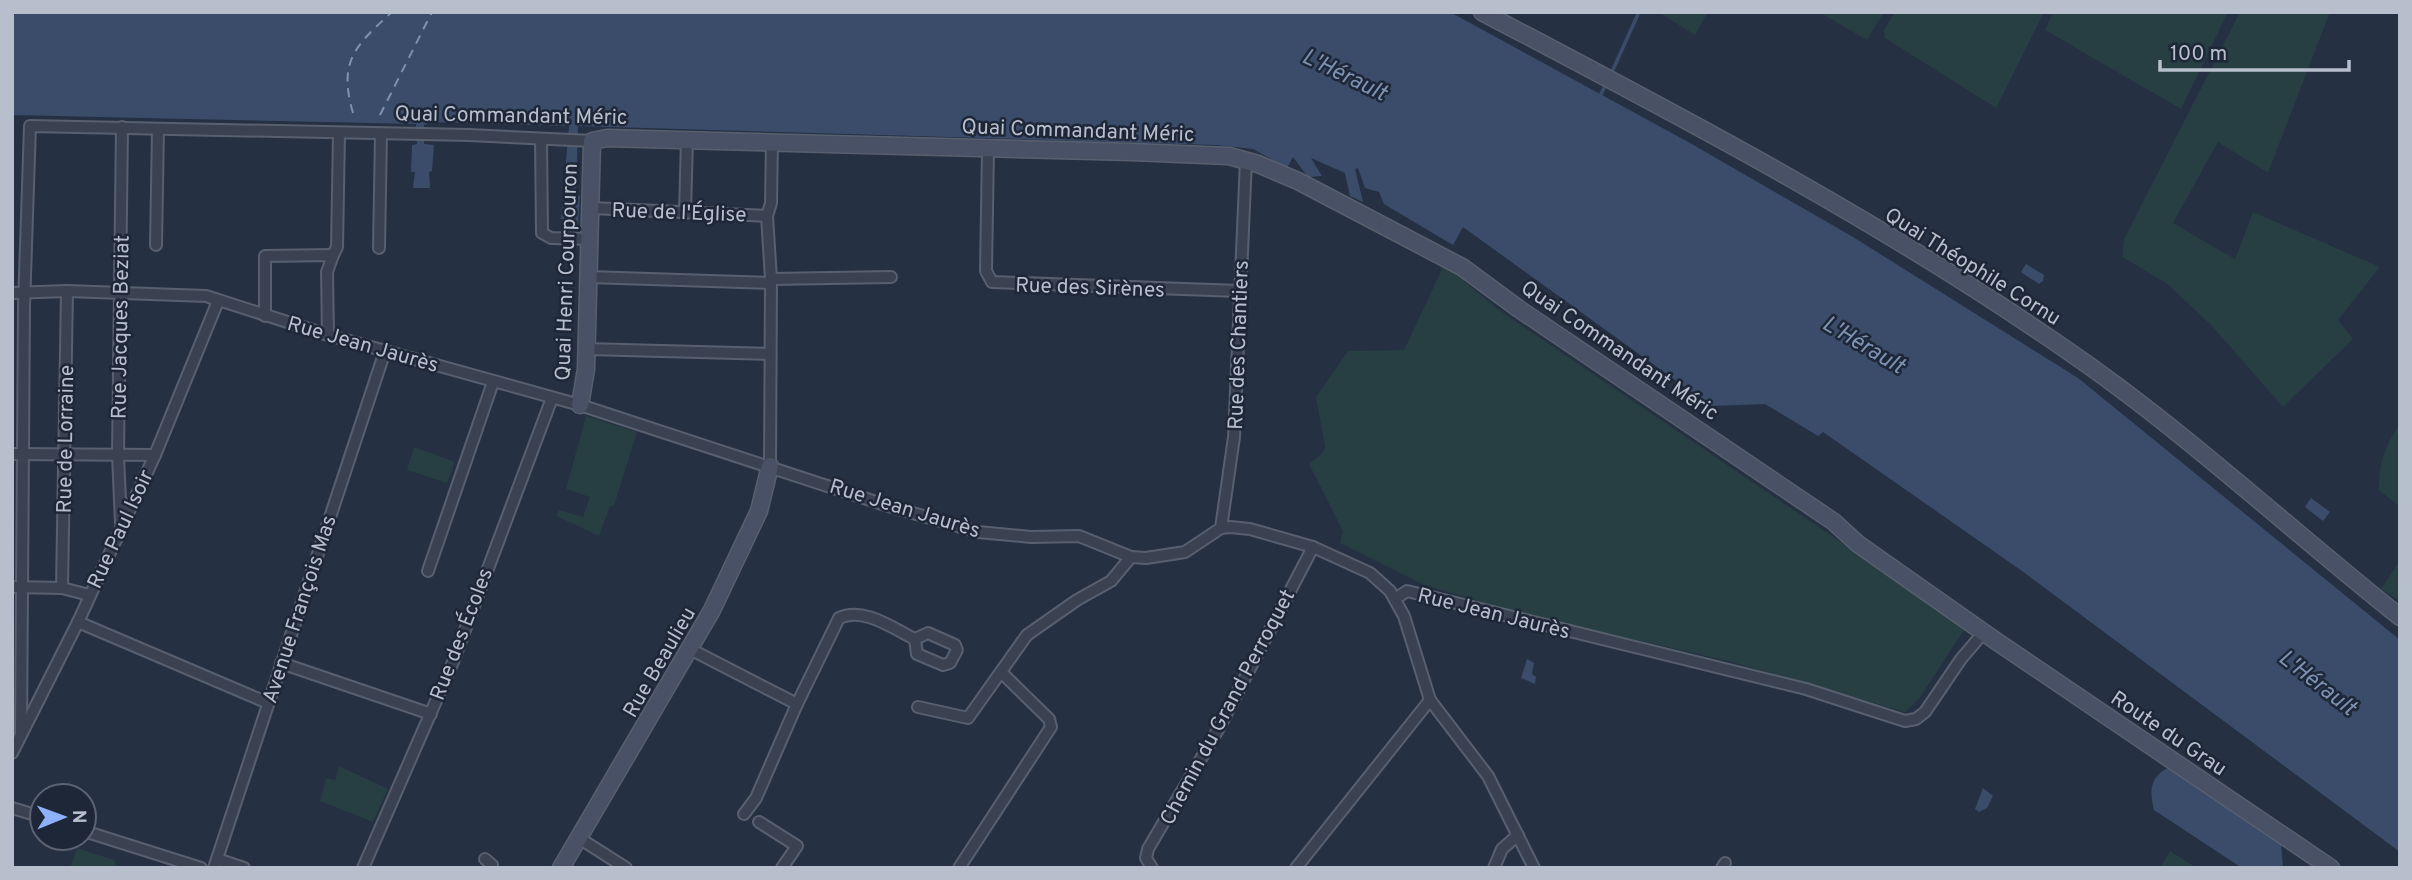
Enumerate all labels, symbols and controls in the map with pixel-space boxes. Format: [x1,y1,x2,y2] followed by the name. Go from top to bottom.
[2160,28,2349,72] scale bar
[2170,41,2227,68] text: 100 m
[1297,43,1393,110] water label: L'Hérault
[394,101,628,132] street label: Quai Commandant Méric
[961,114,1195,149] street label: Quai Commandant Méric
[550,163,585,381] street label: Quai Henri Courpouron
[611,197,747,229] street label: Rue de l'Église
[1879,202,2065,332] street label: Quai Théophile Cornu
[106,235,137,419] street label: Rue Jacques Beziat
[1223,260,1256,430] street label: Rue des Chantiers
[1015,272,1165,305] street label: Rue des Sirènes
[1515,275,1723,428] street label: Quai Commandant Méric
[1816,310,1911,383] water label: L'Hérault
[284,311,441,380] street label: Rue Jean Jaurès
[52,364,81,514] street label: Rue de Lorraine
[82,466,161,593] street label: Rue Paul Isoir
[826,474,983,545] street label: Rue Jean Jaurès
[257,512,344,707] street label: Avenue François Mas
[424,564,500,705] street label: Rue des Écoles
[1415,582,1573,646] street label: Rue Jean Jaurès
[1155,585,1302,830] street label: Chemin du Grand Perroquet
[618,602,703,723] street label: Rue Beaulieu
[2272,645,2363,725] water label: L'Hérault
[2105,685,2231,783] street label: Route du Grau
[28,782,98,852] north arrow
[66,810,90,824] text: N

